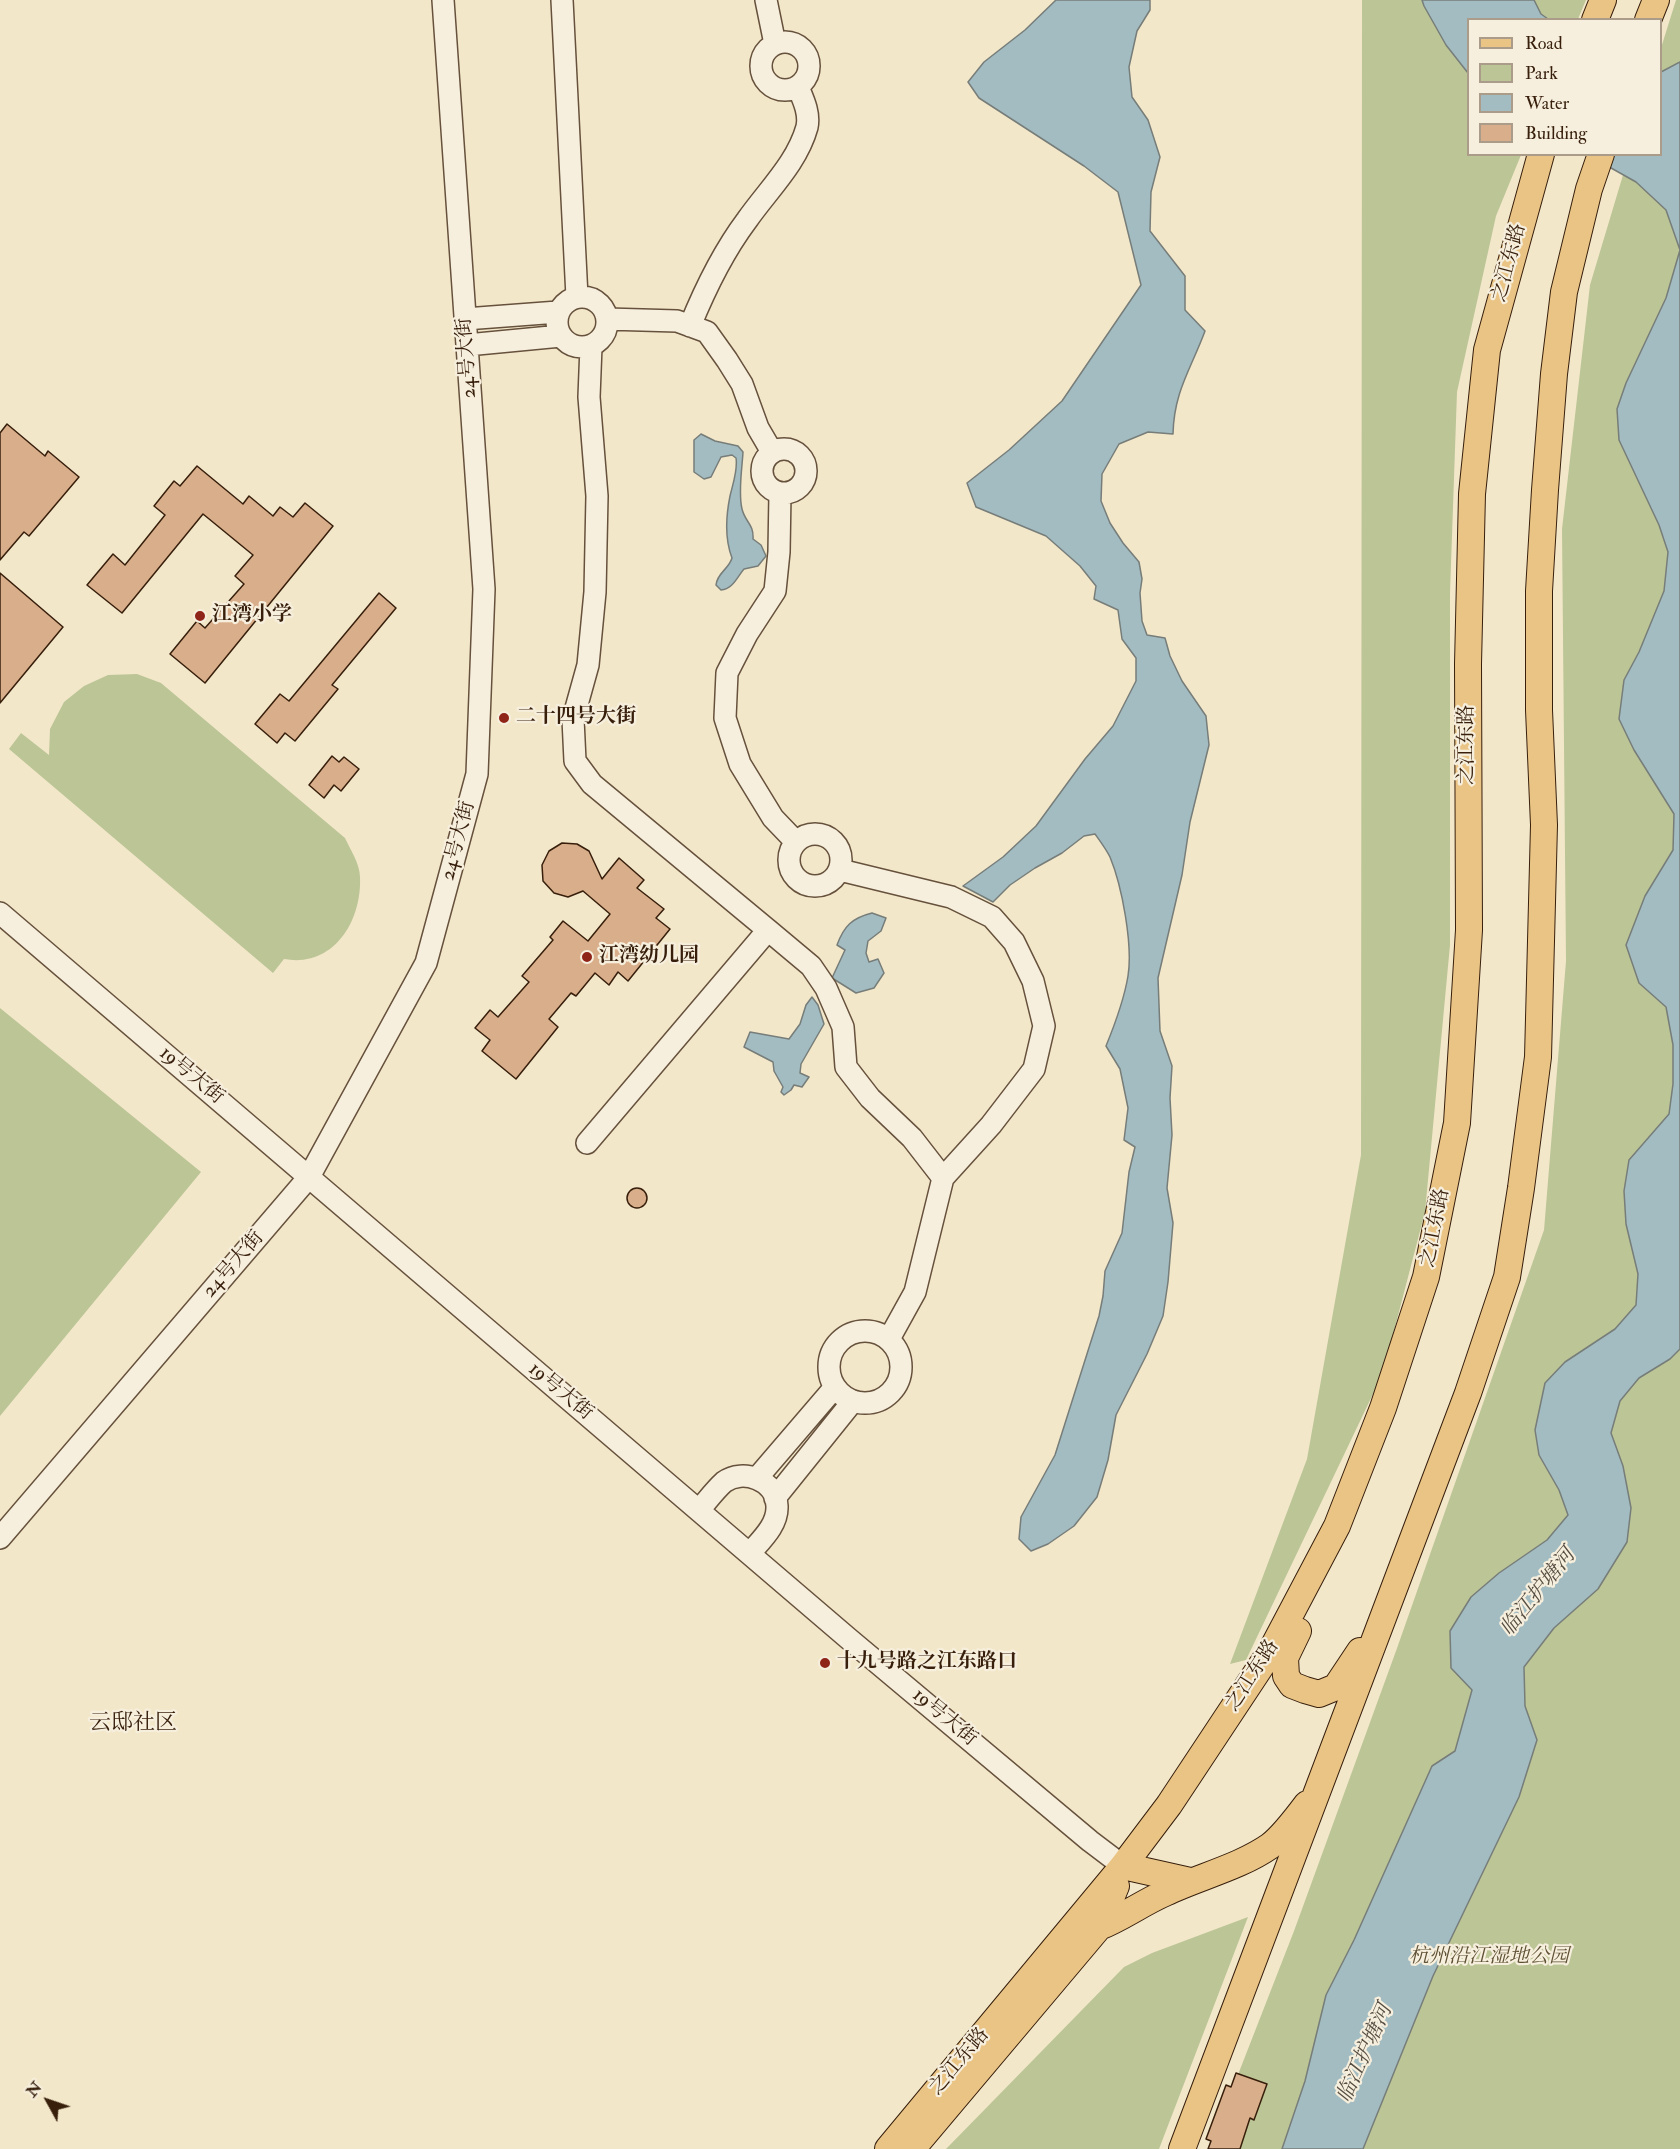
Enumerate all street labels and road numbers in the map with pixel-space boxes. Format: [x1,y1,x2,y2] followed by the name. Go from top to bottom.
[1488,221,1532,305] street label: 之江东路
[453,317,483,399] street label: 24号大街
[1456,705,1480,785] street label: 之江东路
[437,799,481,883] street label: 24号大街
[154,1042,228,1110] street label: 19号大街
[1417,1186,1455,1270] street label: 之江东路
[198,1227,270,1303] street label: 24号大街
[523,1358,597,1426] street label: 19号大街
[1221,1636,1285,1716] street label: 之江东路
[907,1684,981,1752] street label: 19号大街
[925,2024,995,2100] street label: 之江东路

